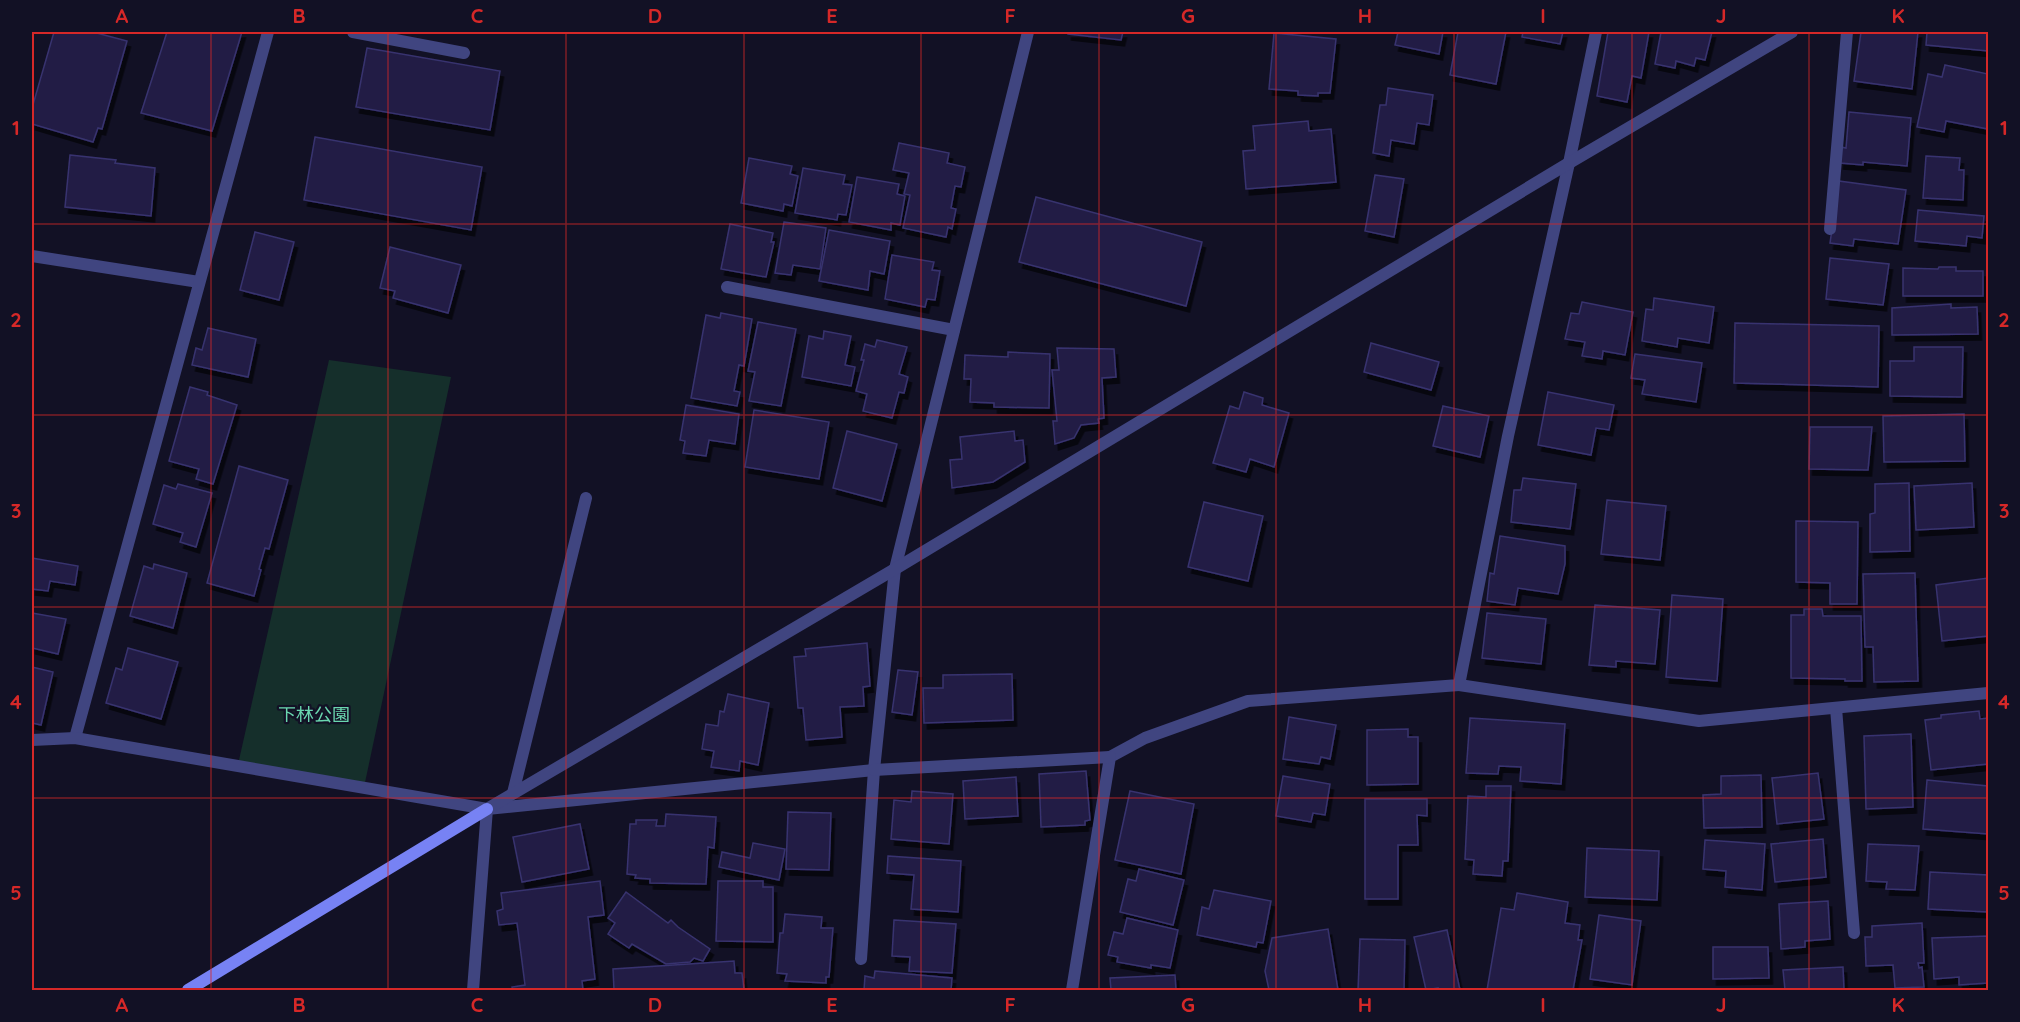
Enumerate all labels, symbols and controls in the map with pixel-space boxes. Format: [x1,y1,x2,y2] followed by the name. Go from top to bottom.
[116,3,129,28] text: A
[292,3,306,28] text: B
[471,3,484,28] text: C
[648,3,662,28] text: D
[826,3,838,28] text: E
[1004,3,1016,28] text: F
[1181,3,1195,28] text: G
[1358,3,1372,28] text: H
[1540,3,1546,28] text: I
[1715,3,1727,28] text: J
[1891,3,1905,28] text: K
[12,115,20,140] text: 1
[2000,115,2008,140] text: 1
[10,307,22,332] text: 2
[1998,307,2010,332] text: 2
[11,498,21,523] text: 3
[1999,498,2009,523] text: 3
[10,689,22,714] text: 4
[1998,689,2010,714] text: 4
[278,703,350,726] park label: 下林公園
[10,880,22,905] text: 5
[1998,880,2010,905] text: 5
[116,992,129,1017] text: A
[292,992,306,1017] text: B
[471,992,484,1017] text: C
[648,992,662,1017] text: D
[826,992,838,1017] text: E
[1004,992,1016,1017] text: F
[1181,992,1195,1017] text: G
[1358,992,1372,1017] text: H
[1540,992,1546,1017] text: I
[1715,992,1727,1017] text: J
[1891,992,1905,1017] text: K

